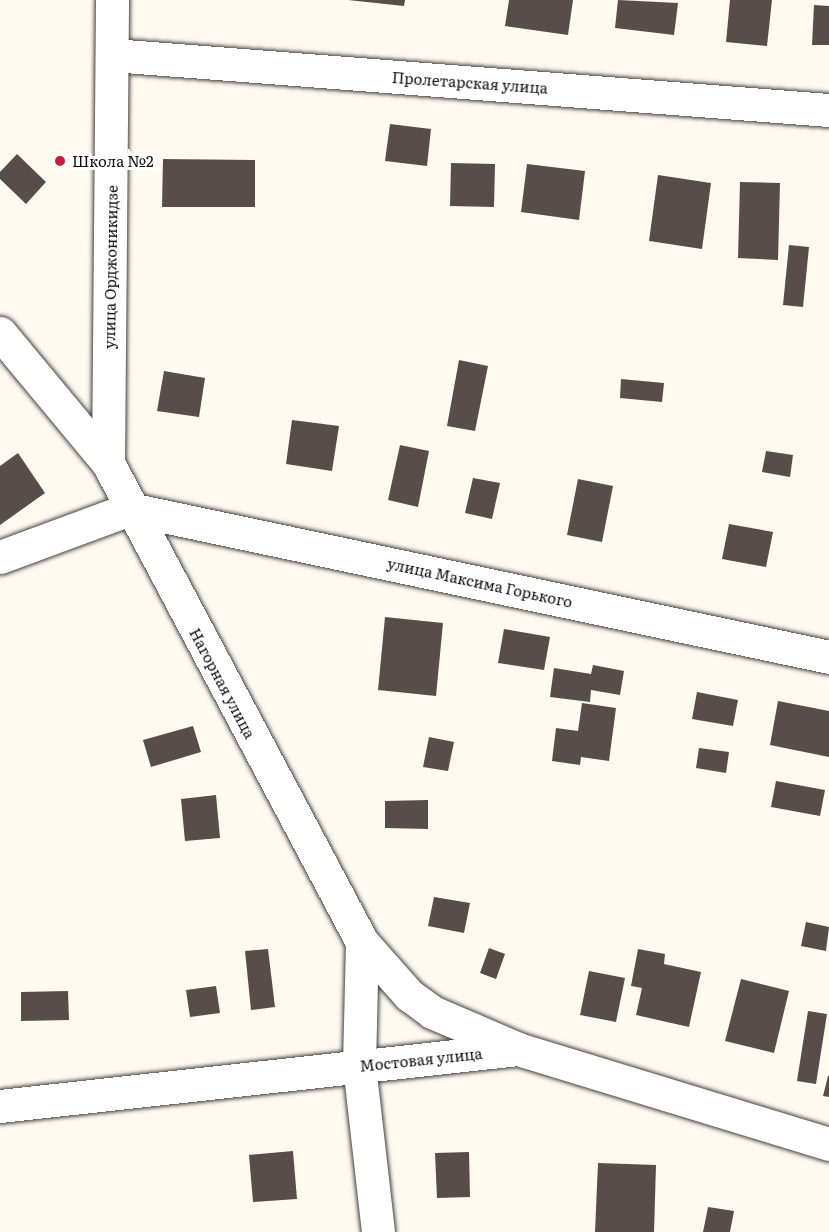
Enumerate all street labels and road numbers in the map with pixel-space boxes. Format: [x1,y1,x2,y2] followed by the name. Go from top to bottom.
[391,68,549,96] street label: Пролетарская улица
[100,185,120,349] street label: улица Орджоникидзе
[386,554,574,610] street label: улица Максима Горького
[186,625,260,741] street label: Нагорная улица
[359,1044,483,1074] street label: Мостовая улица

